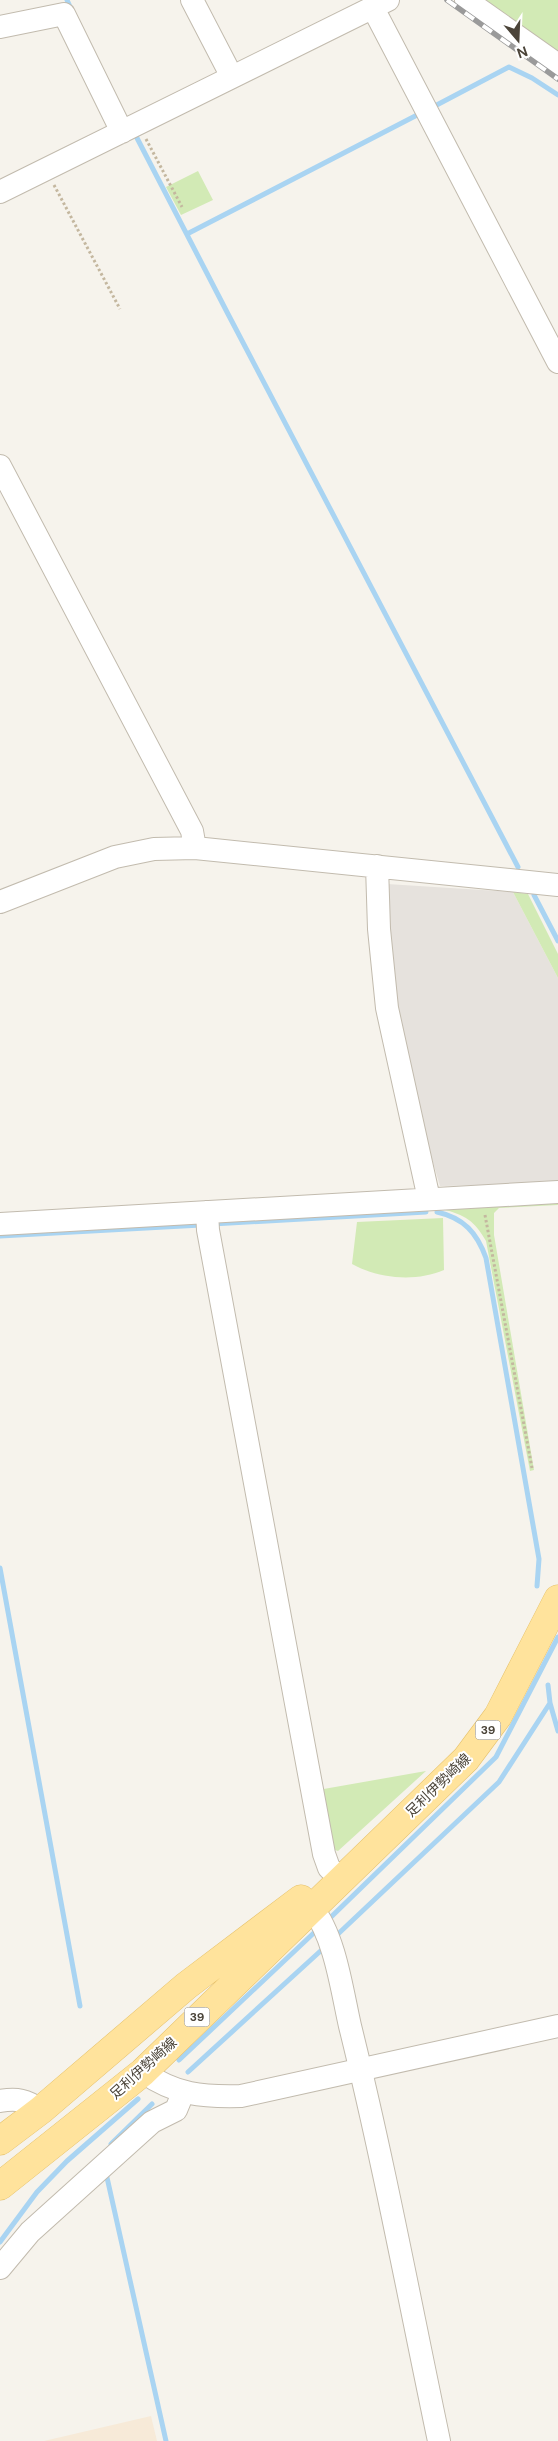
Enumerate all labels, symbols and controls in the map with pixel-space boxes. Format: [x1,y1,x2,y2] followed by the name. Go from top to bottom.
[493,15,543,65] north arrow
[514,42,530,62] text: N
[476,1720,500,1740] road number: 39
[402,1749,474,1821] street label: 足利伊勢崎線
[184,2008,210,2026] road number: 39
[106,2033,180,2103] street label: 足利伊勢崎線

